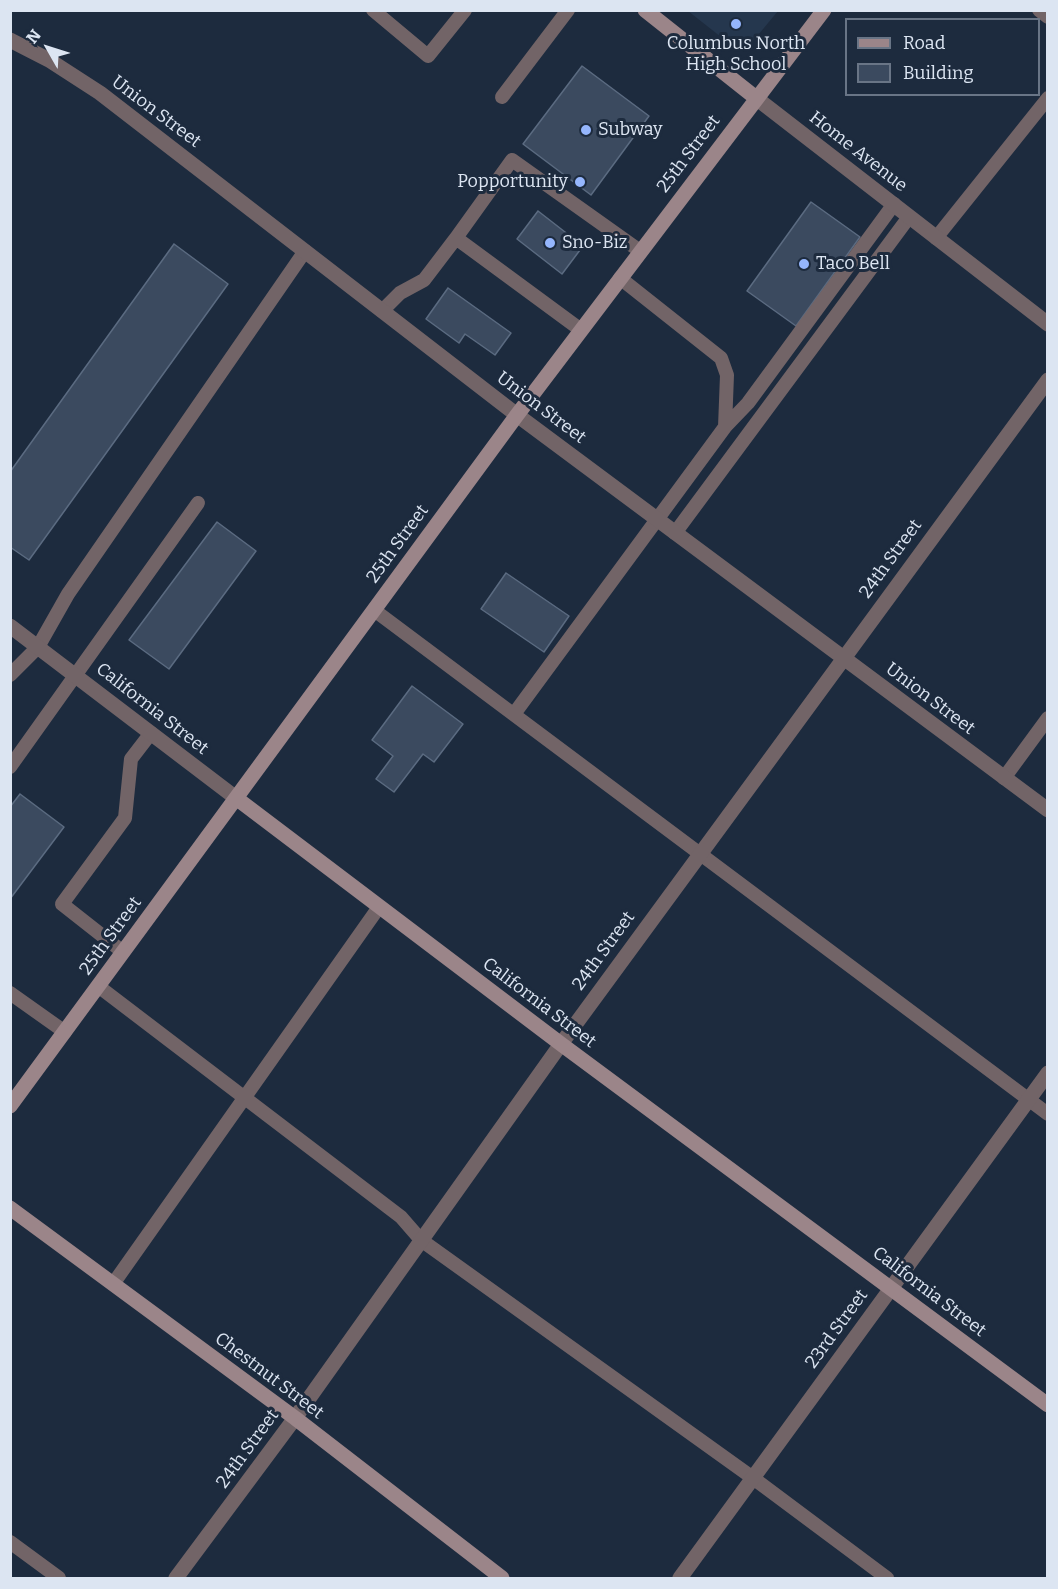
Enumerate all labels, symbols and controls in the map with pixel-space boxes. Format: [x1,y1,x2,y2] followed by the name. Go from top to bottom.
[729,17,743,31] marker: Columbus North High School
[18,18,78,78] north arrow
[845,18,1040,96] legend
[22,26,45,47] text: N
[903,32,945,54] text: Road
[667,33,805,76] place label: Columbus North High School
[903,62,974,84] text: Building
[107,71,205,153] street label: Union Street
[805,107,911,197] street label: Home Avenue
[653,111,725,197] street label: 25th Street
[598,119,663,141] place label: Subway
[579,123,593,137] marker: Subway
[457,171,568,193] place label: Popportunity
[573,175,587,189] marker: Popportunity
[562,232,627,254] place label: Sno-Biz
[543,236,557,250] marker: Sno-Biz
[816,253,890,275] place label: Taco Bell
[797,257,811,271] marker: Taco Bell
[492,367,590,449] street label: Union Street
[362,501,434,587] street label: 25th Street
[855,515,927,603] street label: 24th Street
[92,658,212,760] street label: California Street
[881,658,979,740] street label: Union Street
[75,893,147,979] street label: 25th Street
[568,907,640,995] street label: 24th Street
[478,953,600,1053] street label: California Street
[868,1242,990,1342] street label: California Street
[801,1285,873,1373] street label: 23rd Street
[210,1328,328,1424] street label: Chestnut Street
[212,1405,284,1493] street label: 24th Street

